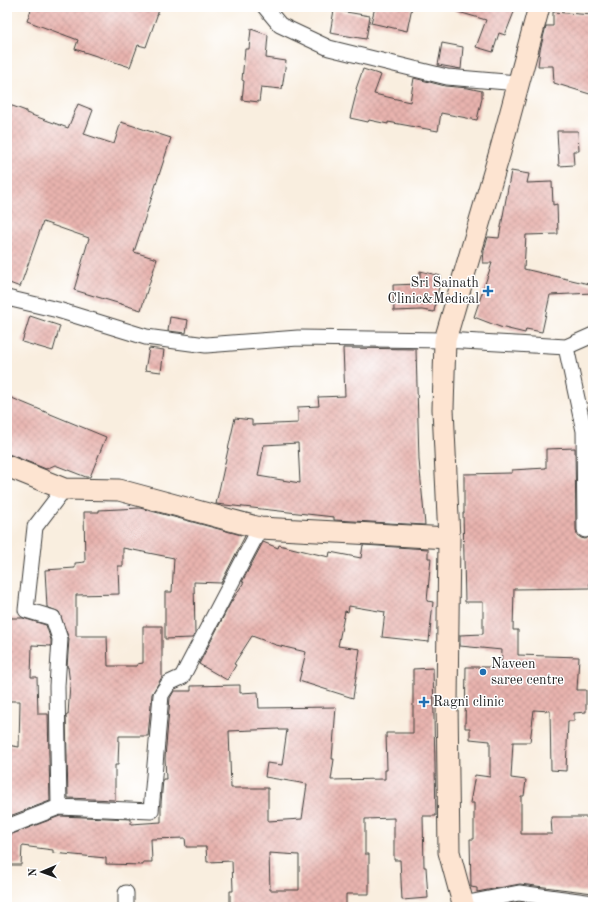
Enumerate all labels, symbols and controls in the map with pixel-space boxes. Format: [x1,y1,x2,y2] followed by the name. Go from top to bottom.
[388,276,479,306] place label: Sri Sainath Clinic&Medical
[482,285,494,297] marker: Sri Sainath Clinic&Medical
[491,657,564,687] place label: Naveen saree centre
[478,667,488,677] marker: Naveen saree centre
[433,695,504,709] place label: Ragni clinic
[418,696,430,708] marker: Ragni clinic
[22,852,62,892] north arrow
[28,867,39,877] text: N

